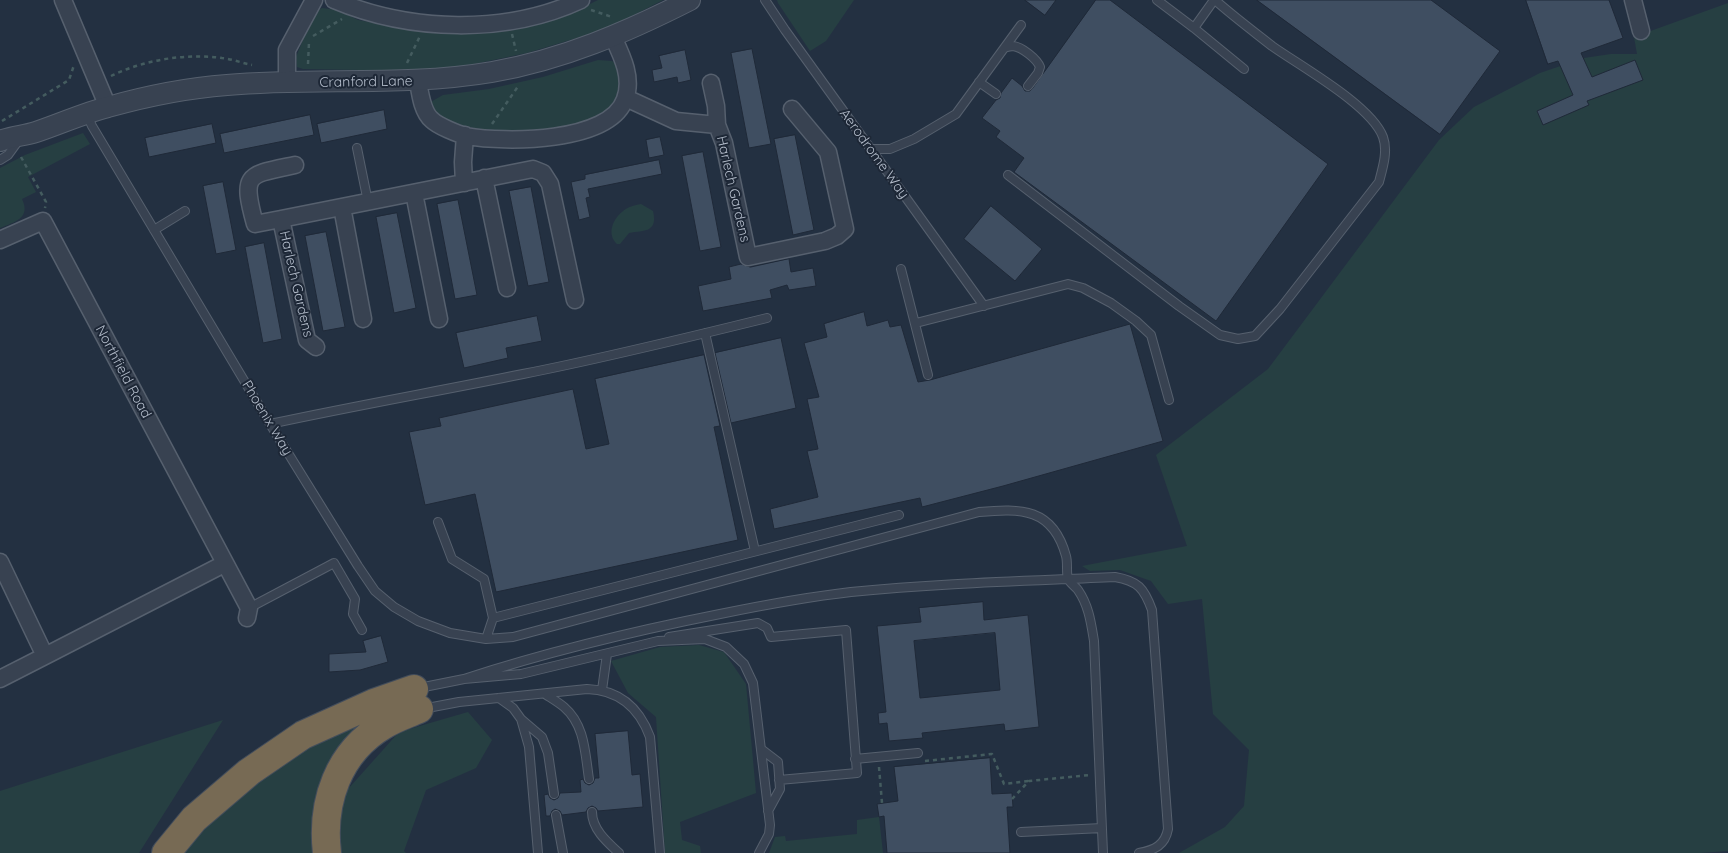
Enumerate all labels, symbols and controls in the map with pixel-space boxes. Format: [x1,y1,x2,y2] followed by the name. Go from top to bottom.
[319,73,413,91] street label: Cranford Lane
[836,106,912,202] street label: Aerodrome Way
[713,134,753,244] street label: Harlech Gardens
[276,229,316,339] street label: Harlech Gardens
[91,323,155,421] street label: Northfield Road
[238,378,296,458] street label: Phoenix Way

